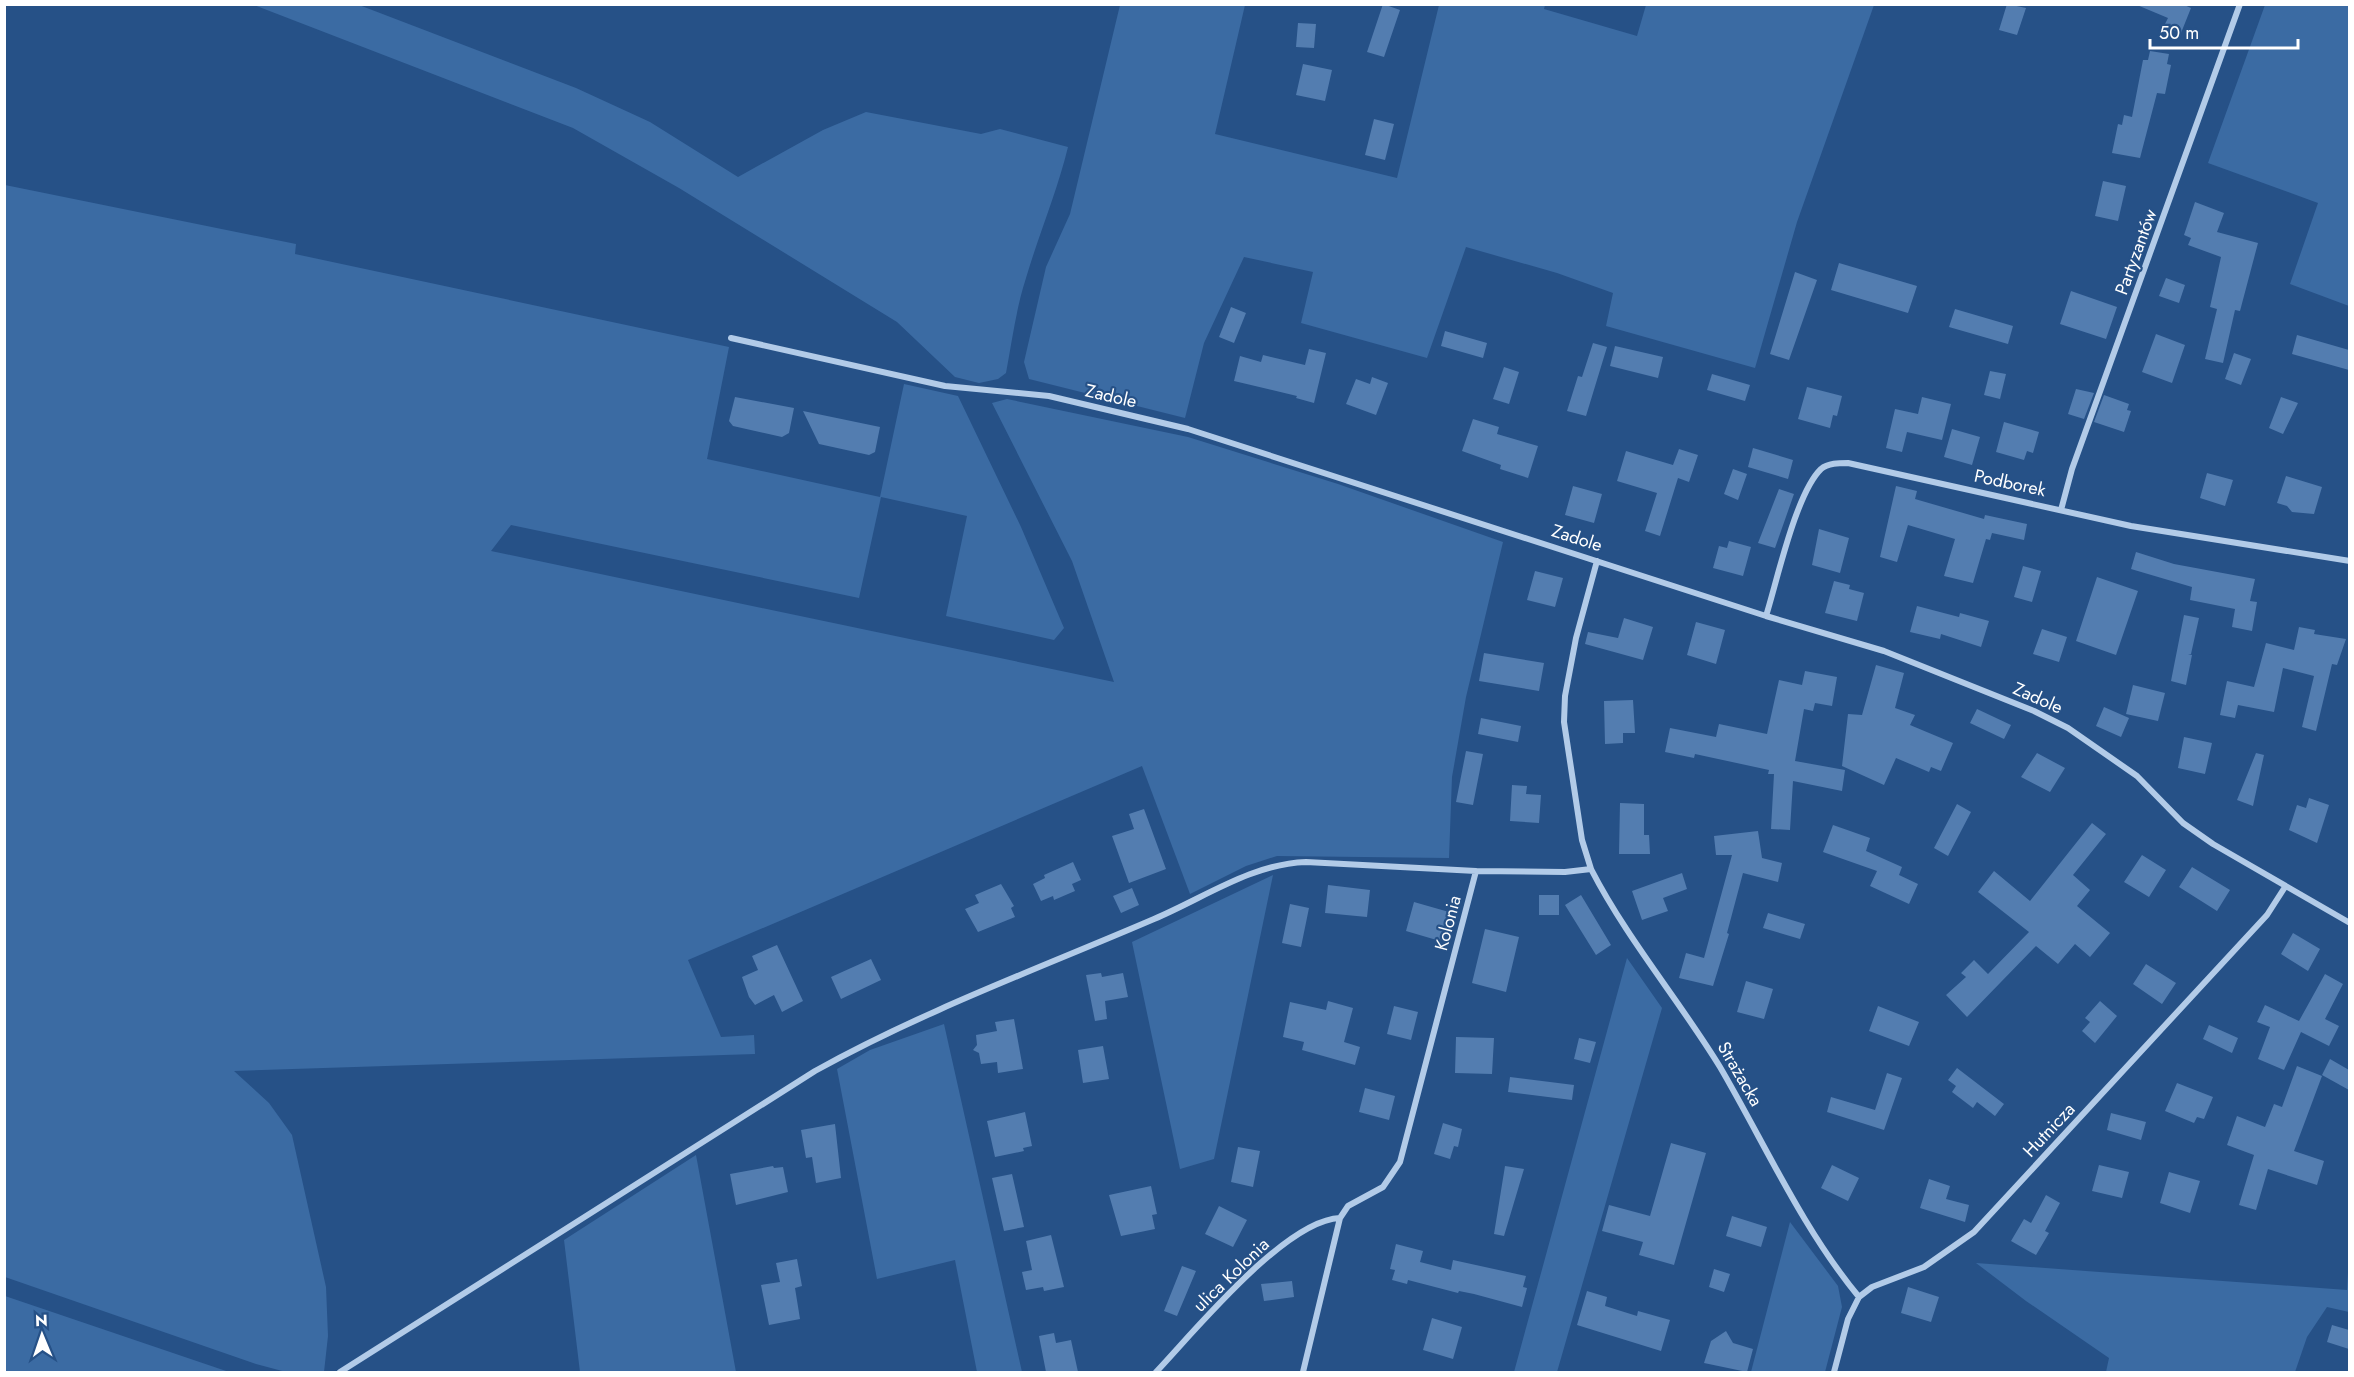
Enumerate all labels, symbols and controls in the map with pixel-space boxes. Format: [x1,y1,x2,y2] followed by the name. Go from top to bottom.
[2150,12,2298,50] scale bar
[2159,20,2199,46] text: 50 m
[2108,205,2164,298] street label: Partyzantów
[1083,377,1139,415] street label: Zadole
[1972,463,2048,503] street label: Podborek
[1548,518,1606,558] street label: Zadole
[2009,676,2067,720] street label: Zadole
[1428,892,1468,954] street label: Kolonia
[1711,1037,1769,1111] street label: Strażacka
[2017,1097,2081,1163] street label: Hutnicza
[1187,1232,1275,1318] street label: ulica Kolonia
[12,1305,72,1365] north arrow
[35,1309,48,1332] text: N

